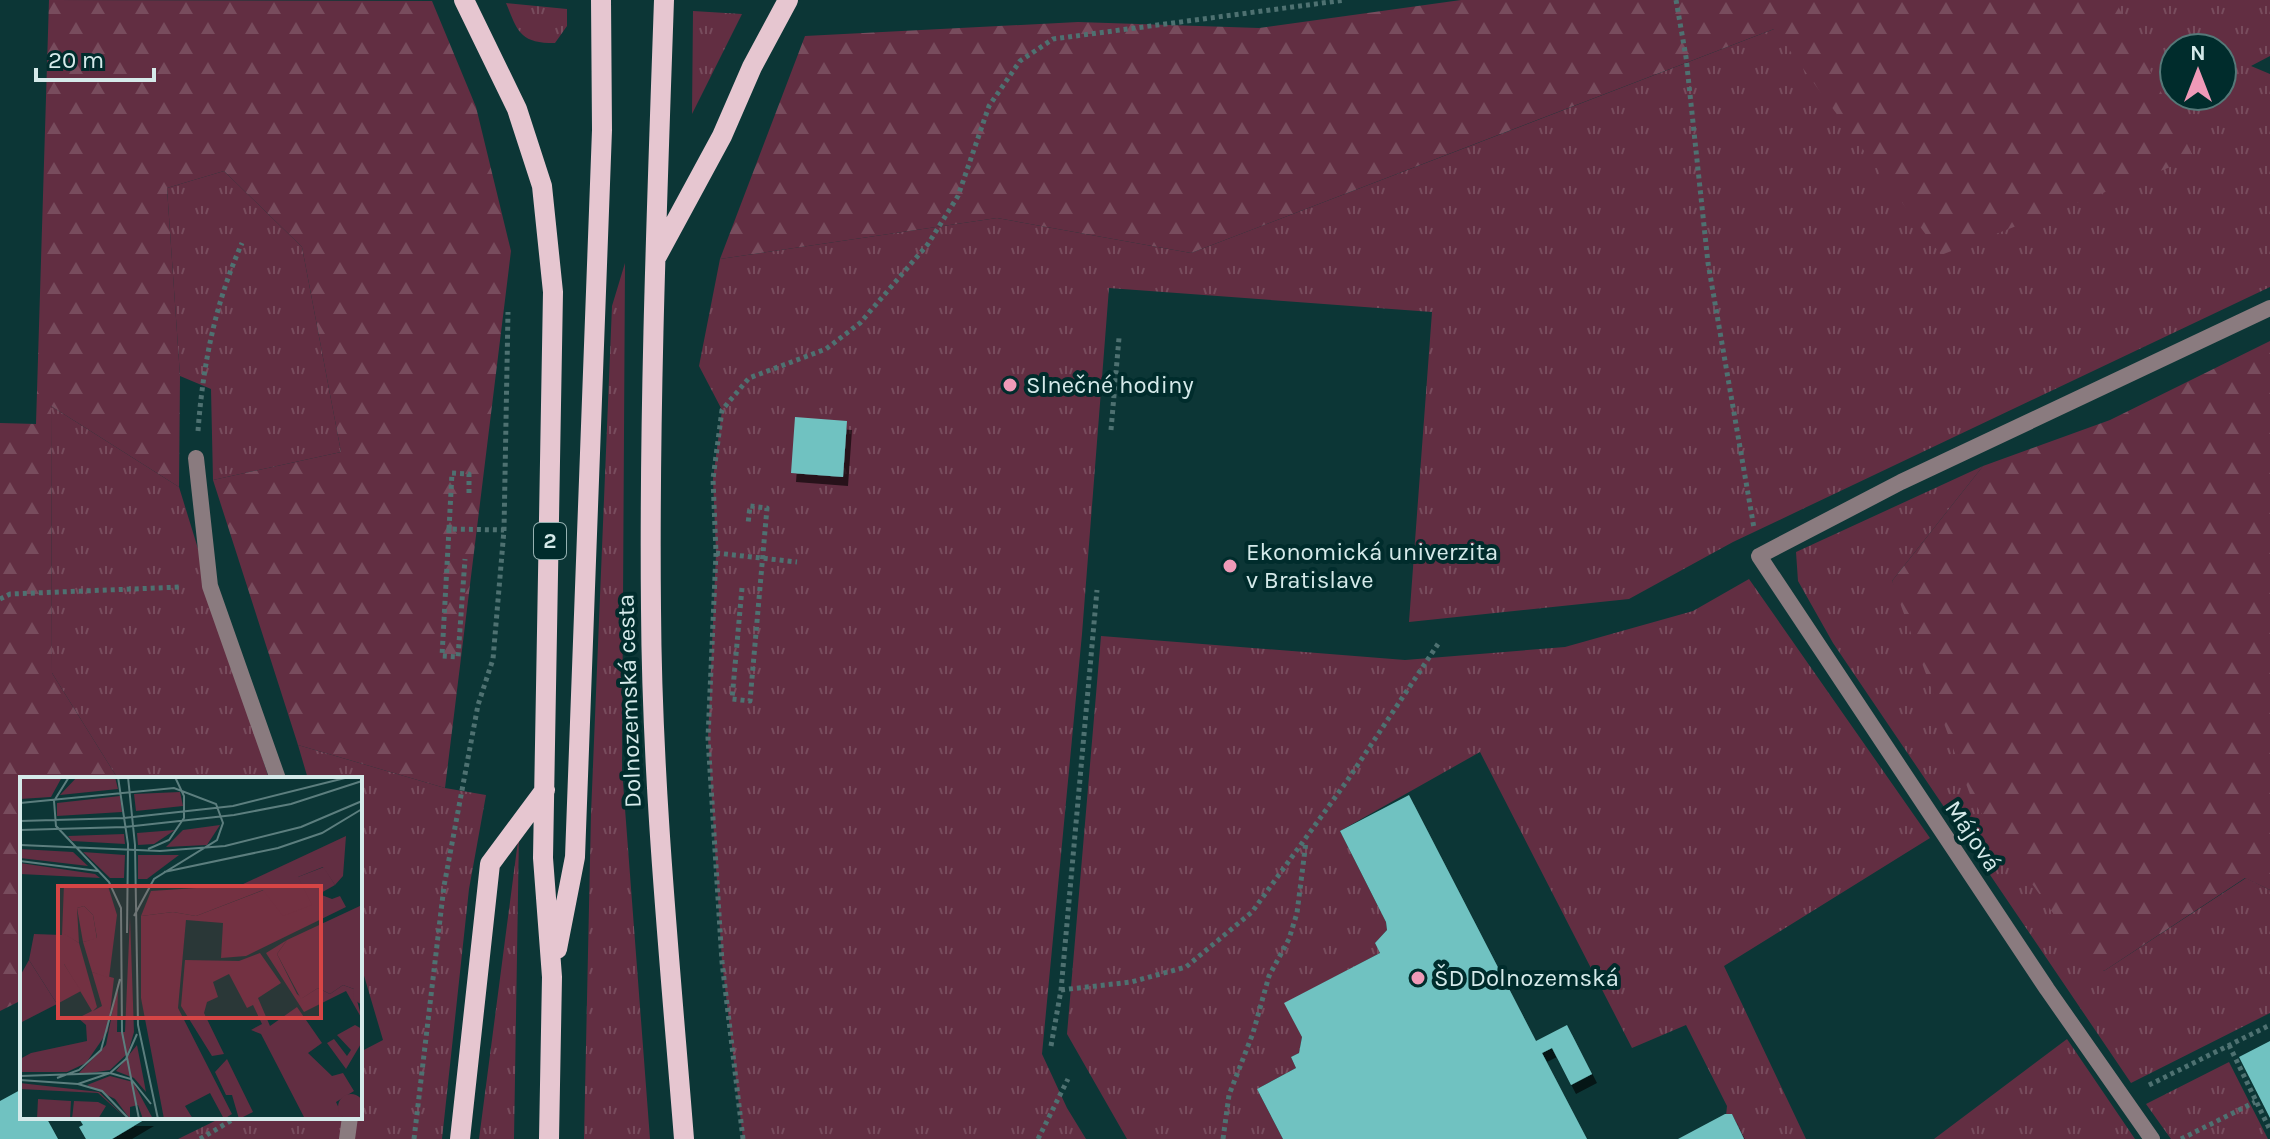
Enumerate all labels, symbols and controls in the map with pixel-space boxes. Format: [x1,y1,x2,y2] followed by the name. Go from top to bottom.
[36,32,154,82] scale bar
[2158,32,2238,112] north arrow
[2190,40,2206,66] text: N
[48,46,104,74] text: 20 m
[1026,371,1194,399] place label: Slnečné hodiny
[1001,376,1019,394] marker: Slnečné hodiny
[534,523,566,559] road number: 2
[1246,538,1498,594] place label: Ekonomická univerzita v Bratislave
[1221,557,1239,575] marker: Ekonomická univerzita v Bratislave
[611,594,647,808] street label: Dolnozemská cesta
[20,777,362,1119] inset map
[1939,795,2007,877] street label: Májová
[1434,963,1619,992] place label: ŠD Dolnozemská
[1409,969,1427,987] marker: ŠD Dolnozemská

